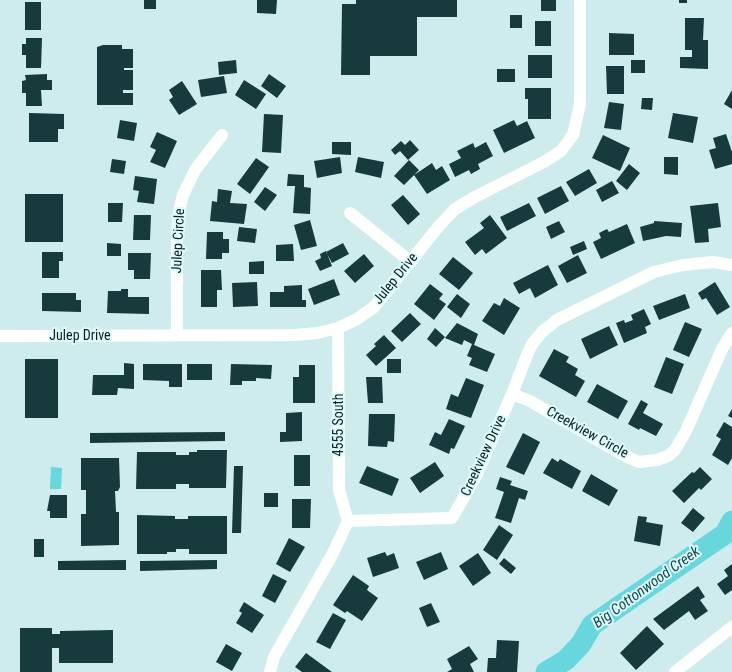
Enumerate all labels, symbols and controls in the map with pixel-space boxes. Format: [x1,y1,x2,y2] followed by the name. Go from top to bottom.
[169,208,189,274] street label: Julep Circle
[370,250,422,308] street label: Julep Drive
[49,328,111,344] street label: Julep Drive
[331,394,347,456] street label: 4555 South
[543,404,631,462] street label: Creekview Circle
[458,413,510,499] street label: Creekview Drive
[590,543,704,633] water label: Big Cottonwood Creek

